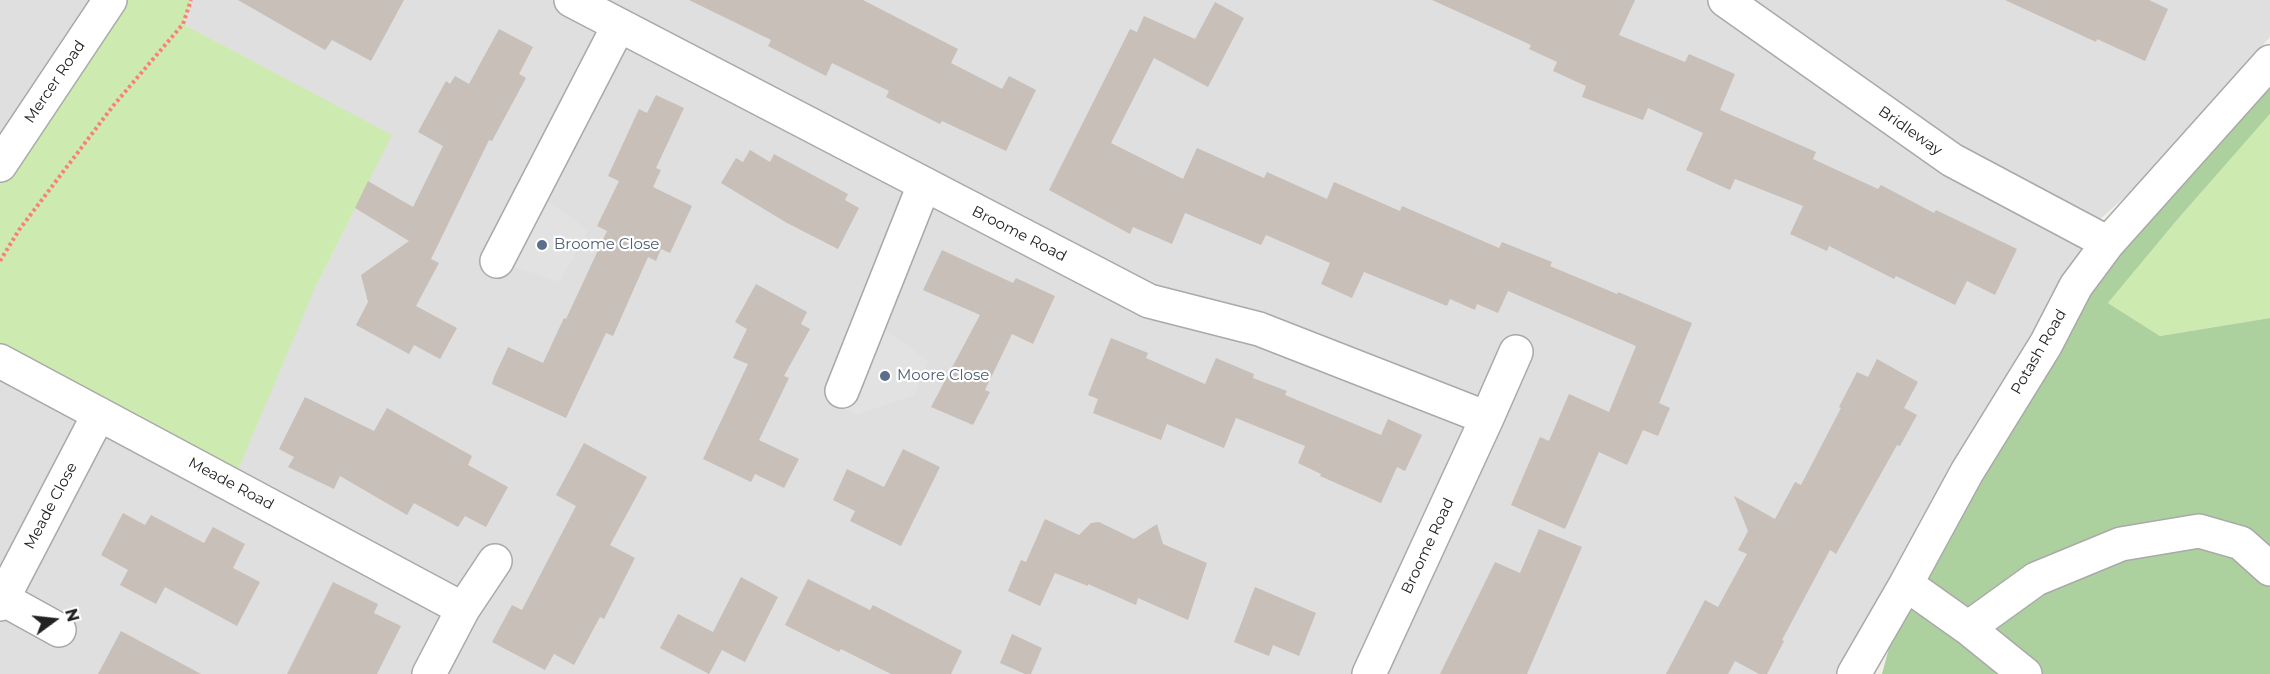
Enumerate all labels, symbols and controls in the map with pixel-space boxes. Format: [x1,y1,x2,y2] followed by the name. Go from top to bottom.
[21,37,89,127] street label: Mercer Road
[1875,102,1945,160] street label: Bridleway
[969,202,1069,266] street label: Broome Road
[554,236,659,254] place label: Broome Close
[535,238,549,252] marker: Broome Close
[2007,306,2071,398] street label: Potash Road
[897,367,989,385] place label: Moore Close
[878,369,892,383] marker: Moore Close
[185,454,277,514] street label: Meade Road
[21,460,81,552] street label: Meade Close
[1398,495,1458,597] street label: Broome Road
[24,590,84,650] north arrow
[61,607,83,624] text: N

